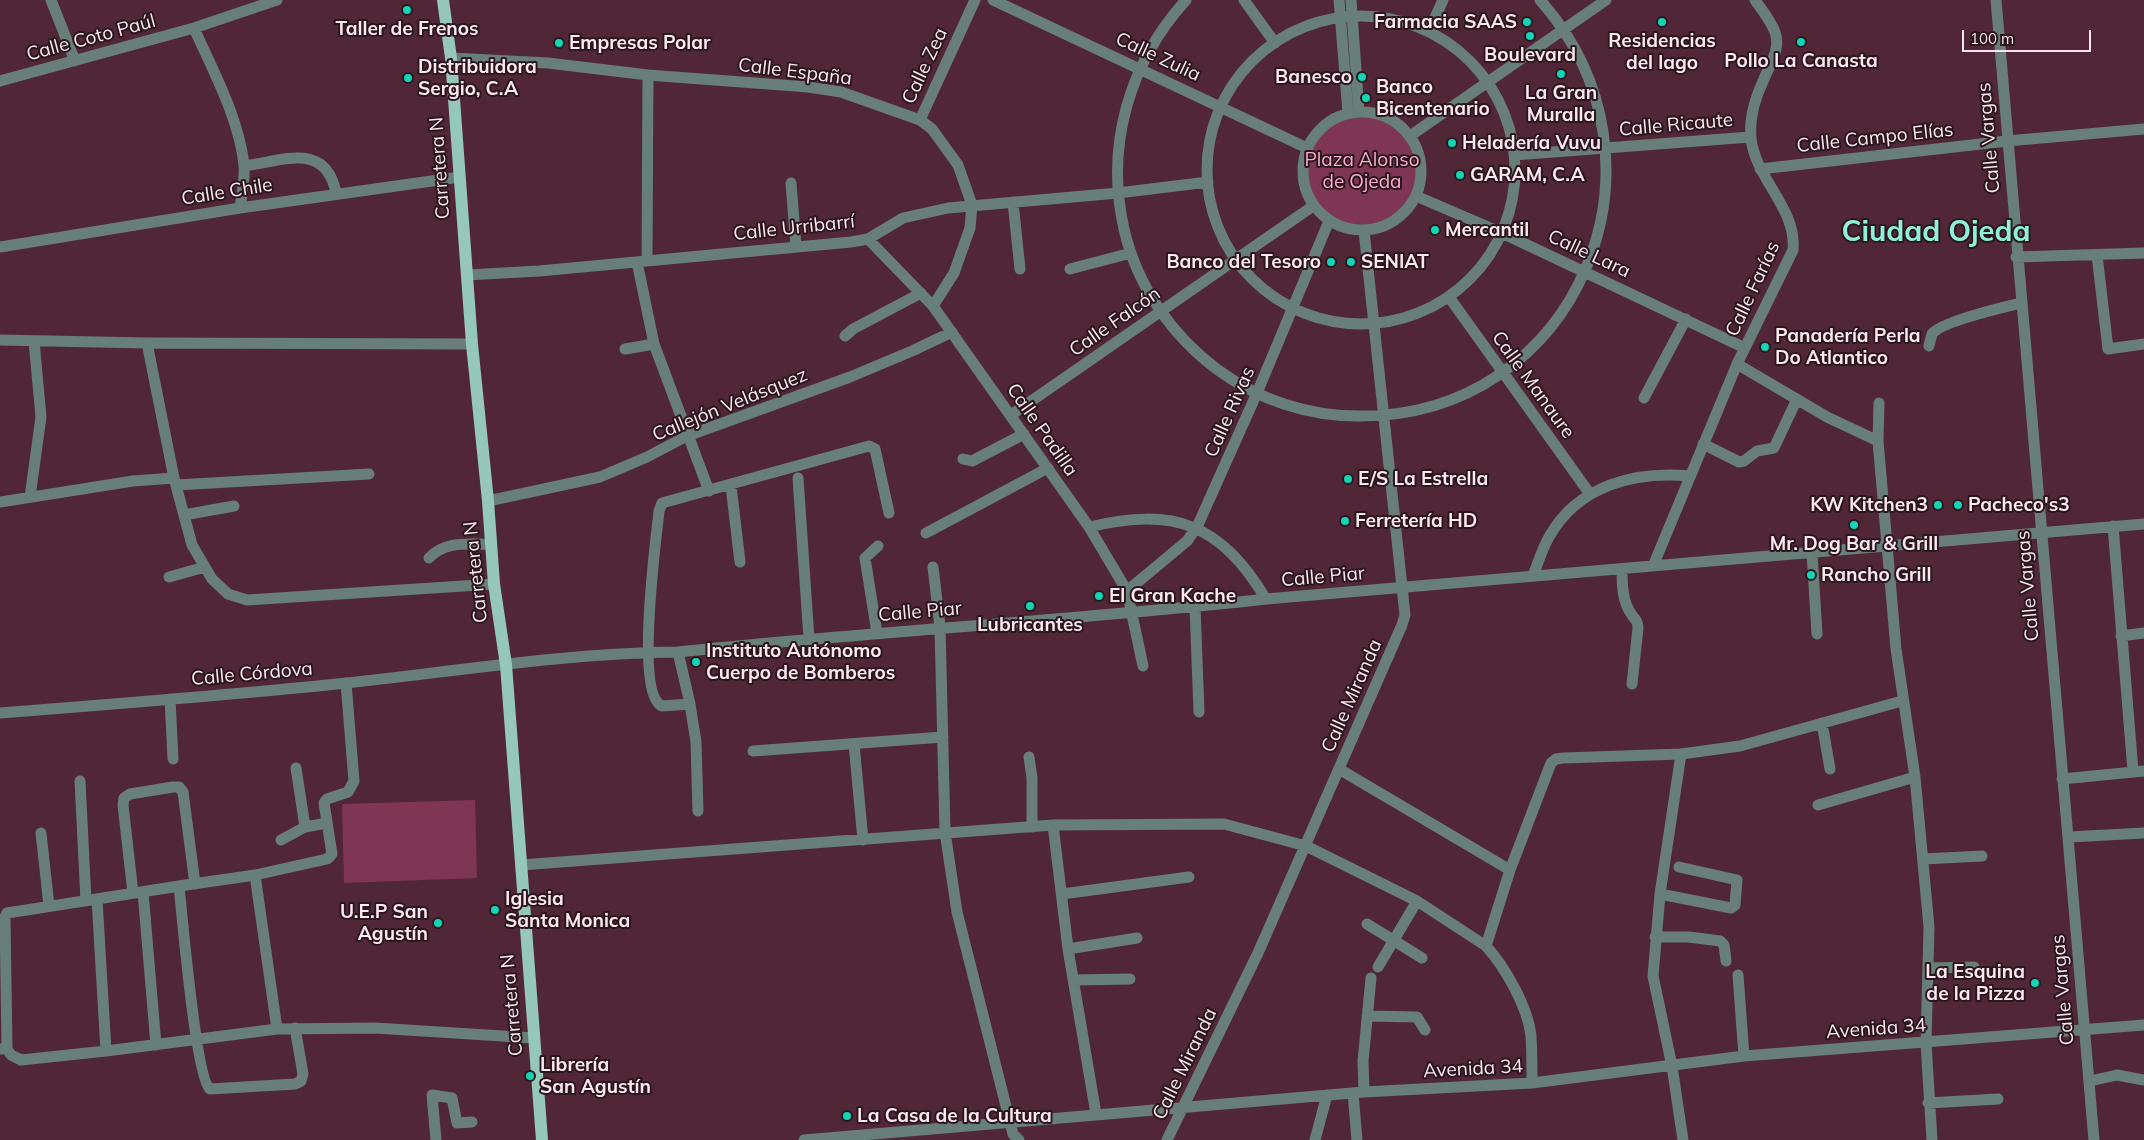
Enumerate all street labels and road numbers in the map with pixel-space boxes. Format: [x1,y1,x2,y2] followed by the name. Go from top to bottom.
[24,10,158,66] street label: Calle Coto Paúl
[898,24,952,108] street label: Calle Zea
[1112,27,1204,87] street label: Calle Zulia
[737,54,853,90] street label: Calle España
[1973,82,2005,194] street label: Calle Vargas
[1618,109,1734,141] street label: Calle Ricaute
[425,116,455,220] street label: Carretera N
[1796,118,1954,158] street label: Calle Campo Elías
[180,174,274,210] street label: Calle Chile
[732,210,856,246] street label: Calle Urribarrí
[1544,225,1634,283] street label: Calle Lara
[1721,238,1785,340] street label: Calle Farías
[1065,282,1165,362] street label: Calle Falcón
[1487,327,1579,443] street label: Calle Manaure
[649,363,811,447] street label: Callejón Velásquez
[1200,363,1260,461] street label: Calle Rivas
[1002,379,1082,481] street label: Calle Padilla
[459,520,493,624] street label: Carretera N
[2012,530,2044,642] street label: Calle Vargas
[1280,562,1366,592] street label: Calle Piar
[877,597,963,627] street label: Calle Piar
[1317,636,1387,756] street label: Calle Miranda
[190,657,314,691] street label: Calle Córdova
[2047,934,2079,1046] street label: Calle Vargas
[496,953,528,1057] street label: Carretera N
[1148,1004,1222,1124] street label: Calle Miranda
[1825,1014,1927,1044] street label: Avenida 34
[1422,1055,1524,1083] street label: Avenida 34

